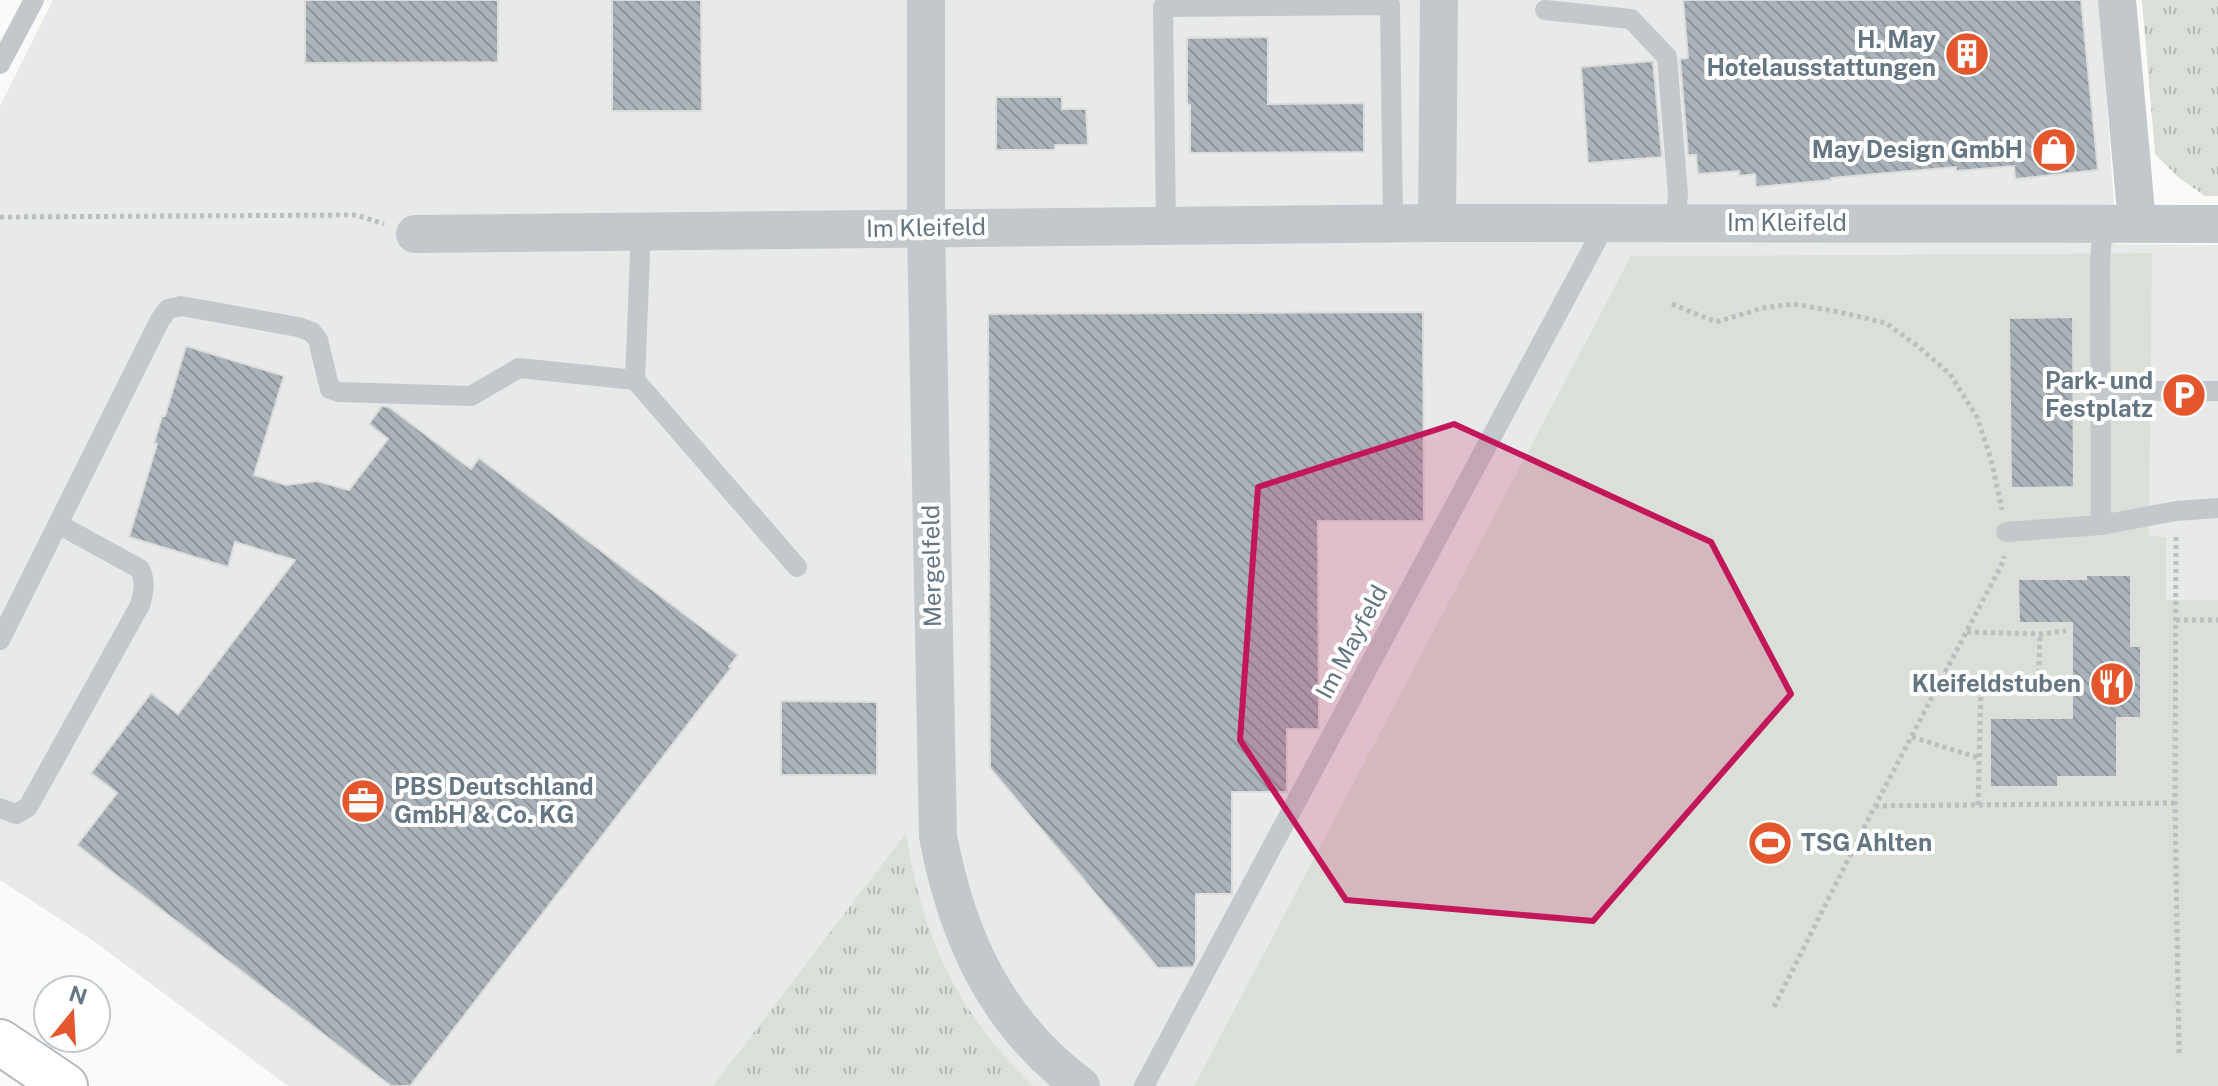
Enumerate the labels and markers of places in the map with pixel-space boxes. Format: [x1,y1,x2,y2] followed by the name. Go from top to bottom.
[1707,25,1936,81] place label: H. May Hotelausstattungen
[1943,30,1991,78] building icon: H. May Hotelausstattungen
[2030,126,2078,174] shop icon: May Design GmbH
[1812,135,2023,163] place label: May Design GmbH
[2045,366,2153,422] place label: Park- und Festplatz
[2160,371,2208,419] parking icon: Park- und Festplatz
[2088,660,2136,708] restaurant icon: Kleifeldstuben
[1912,669,2081,697] place label: Kleifeldstuben
[394,772,594,828] place label: PBS Deutschland GmbH & Co. KG
[339,777,387,825] office icon: PBS Deutschland GmbH & Co. KG
[1746,819,1794,867] sports icon: TSG Ahlten
[1801,828,1932,856] place label: TSG Ahlten

